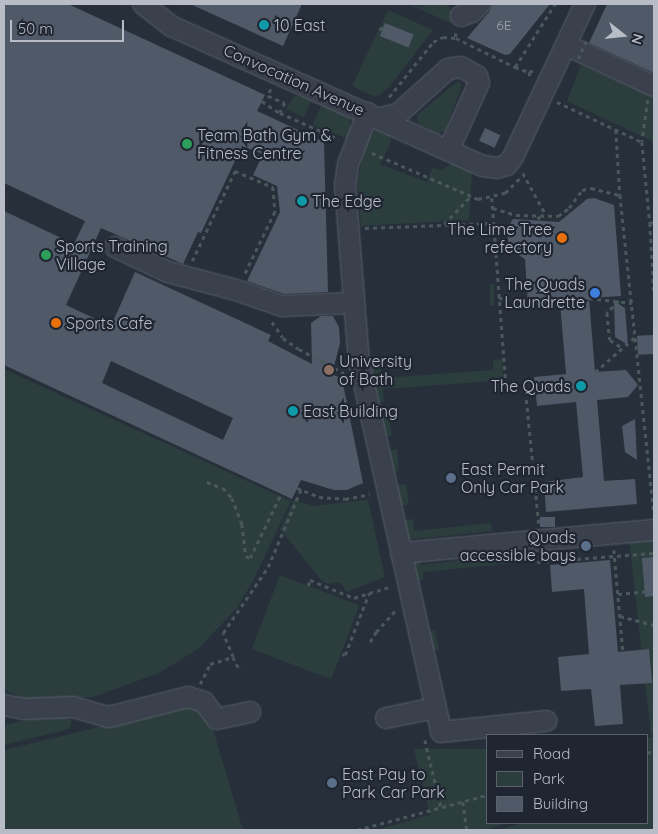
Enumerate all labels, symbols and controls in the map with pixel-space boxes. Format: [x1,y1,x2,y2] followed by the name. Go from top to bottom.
[12,10,126,42] scale bar
[598,10,648,60] north arrow
[274,15,326,35] place label: 10 East
[496,17,512,33] house number: 6E
[18,19,53,38] text: 50 m
[258,19,270,31] marker: 10 East
[627,32,647,47] text: N
[221,40,367,120] street label: Convocation Avenue
[197,125,332,163] place label: Team Bath Gym & Fitness Centre
[181,138,193,150] marker: Team Bath Gym & Fitness Centre
[312,191,382,211] place label: The Edge
[296,195,308,207] marker: The Edge
[447,219,552,257] place label: The Lime Tree refectory
[556,232,568,244] marker: The Lime Tree refectory
[56,236,168,274] place label: Sports Training Village
[40,249,52,261] marker: Sports Training Village
[504,274,585,312] place label: The Quads Laundrette
[589,287,601,299] marker: The Quads Laundrette
[66,313,152,333] place label: Sports Cafe
[50,317,62,329] marker: Sports Cafe
[339,351,412,389] place label: University of Bath
[323,364,335,376] marker: University of Bath
[490,376,571,396] place label: The Quads
[575,380,587,392] marker: The Quads
[303,401,398,421] place label: East Building
[287,405,299,417] marker: East Building
[461,459,564,497] place label: East Permit Only Car Park
[445,472,457,484] marker: East Permit Only Car Park
[460,527,576,565] place label: Quads accessible bays
[580,540,592,552] marker: Quads accessible bays
[486,734,648,824] legend
[533,744,570,763] text: Road
[342,764,445,802] place label: East Pay to Park Car Park
[533,769,565,788] text: Park
[326,777,338,789] marker: East Pay to Park Car Park
[533,794,588,813] text: Building

